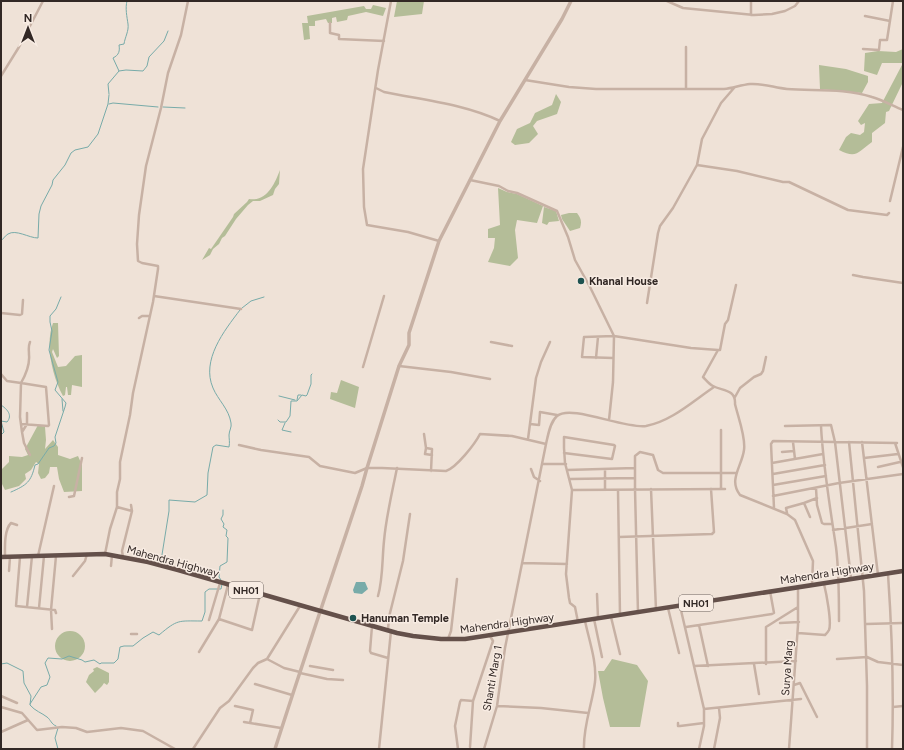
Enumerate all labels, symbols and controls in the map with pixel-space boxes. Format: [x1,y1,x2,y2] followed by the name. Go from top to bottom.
[8,8,48,48] north arrow
[24,12,32,25] text: N
[589,275,658,288] place label: Khanal House
[576,276,586,286] marker: Khanal House
[125,543,221,580] street label: Mahendra Highway
[779,560,875,587] street label: Mahendra Highway
[229,582,263,598] road number: NH01
[679,595,713,611] road number: NH01
[459,610,555,637] street label: Mahendra Highway
[361,612,449,625] place label: Hanuman Temple
[348,613,358,623] marker: Hanuman Temple
[779,640,796,696] street label: Surya Marg
[480,644,505,712] street label: Shanti Marg 1

